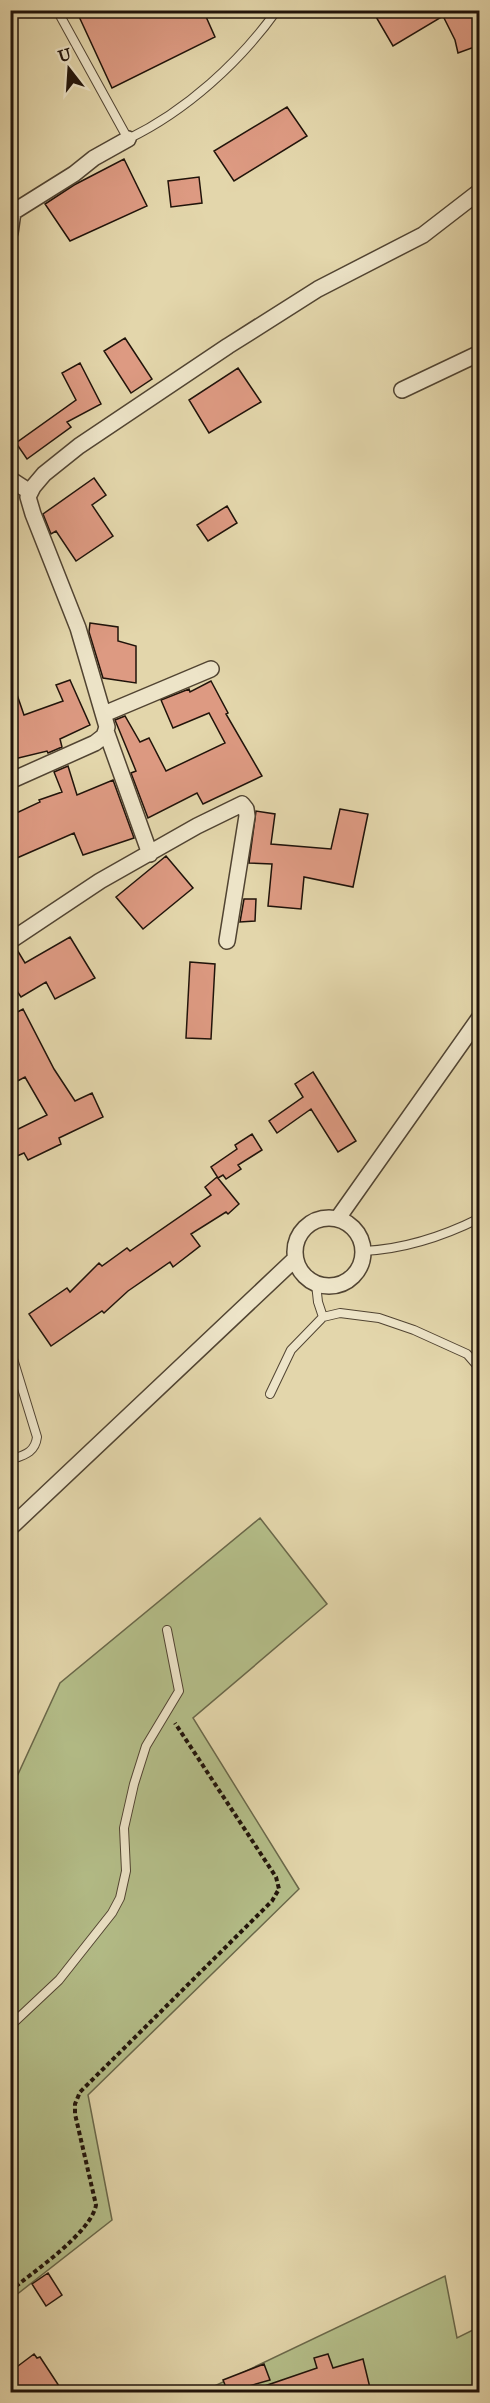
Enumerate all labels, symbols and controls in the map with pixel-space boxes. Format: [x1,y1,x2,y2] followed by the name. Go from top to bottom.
[39,39,99,99] north arrow
[56,44,74,66] text: U

